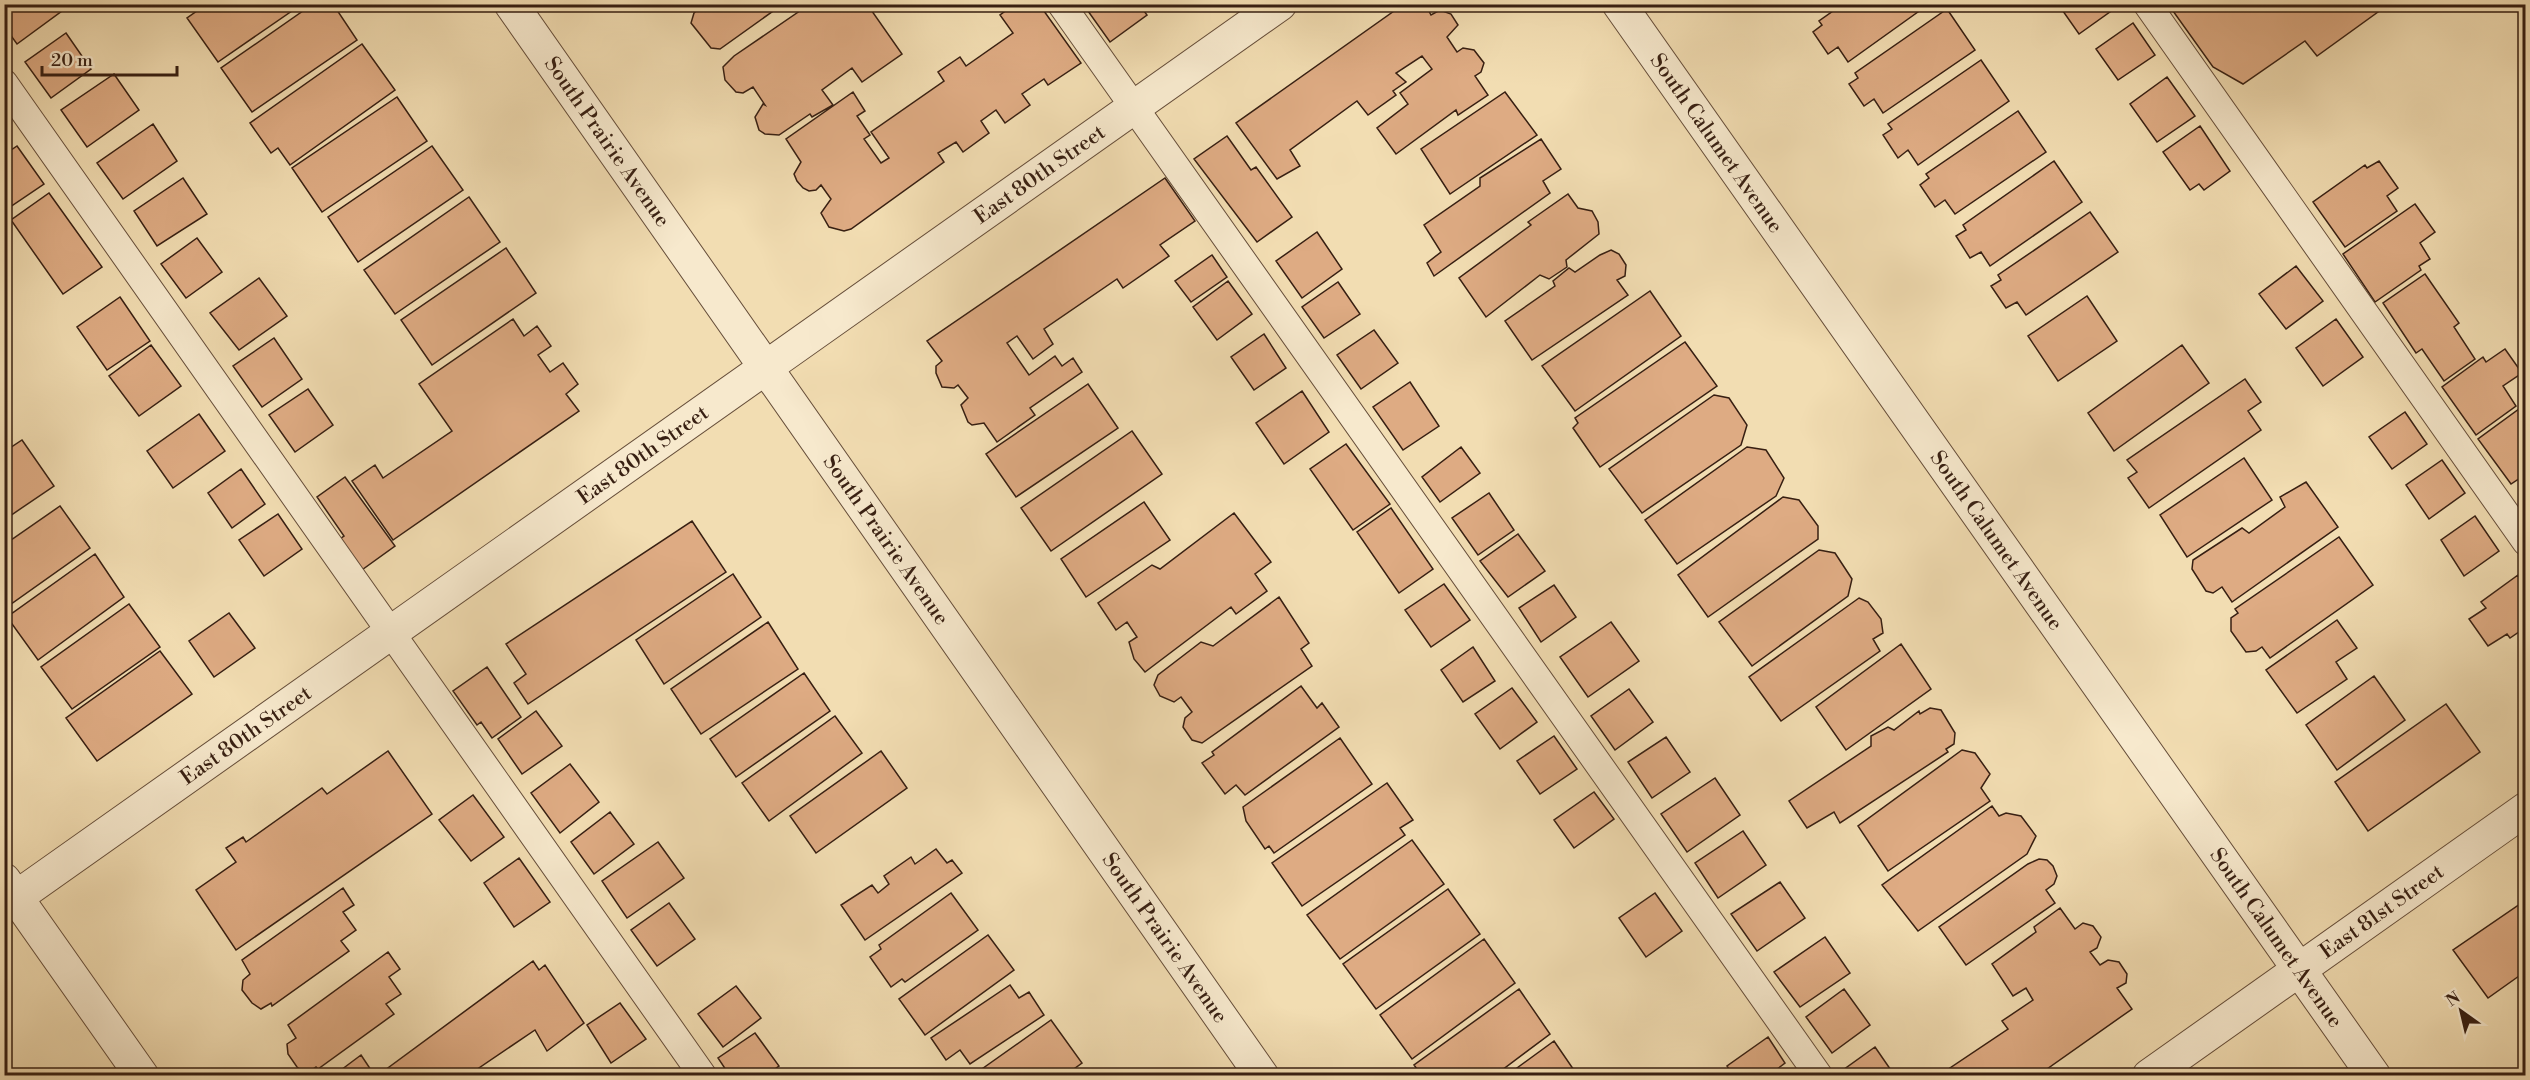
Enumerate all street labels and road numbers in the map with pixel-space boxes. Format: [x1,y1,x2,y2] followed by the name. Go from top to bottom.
[1644,49,1788,238] street label: South Calumet Avenue
[538,52,675,232] street label: South Prairie Avenue
[969,119,1111,230] street label: East 80th Street
[572,400,714,511] street label: East 80th Street
[1924,446,2068,636] street label: South Calumet Avenue
[817,450,954,630] street label: South Prairie Avenue
[176,680,317,791] street label: East 80th Street
[2204,843,2348,1033] street label: South Calumet Avenue
[1096,848,1233,1028] street label: South Prairie Avenue
[2315,859,2450,965] street label: East 81st Street

